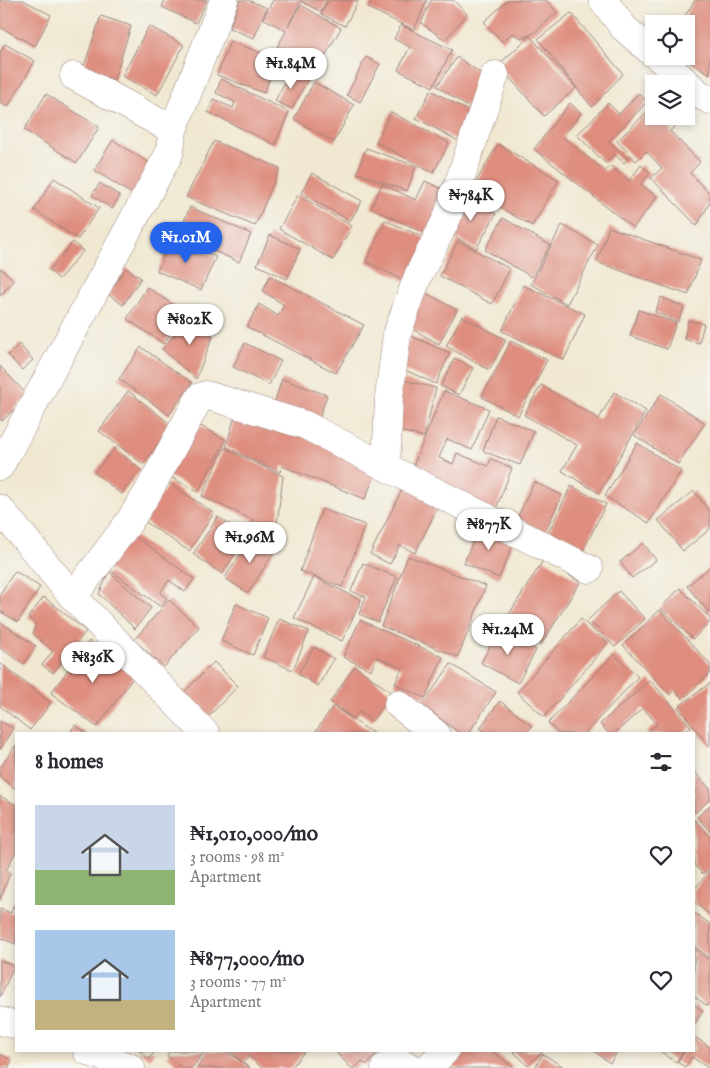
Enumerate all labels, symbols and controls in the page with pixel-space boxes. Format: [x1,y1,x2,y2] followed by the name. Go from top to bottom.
[645,15,695,125] map controls
[645,15,695,65] button: locate
[250,48,332,90] pin: ₦1.84M
[266,54,316,74] text: ₦1.84M
[645,75,695,125] button: layers
[436,180,506,222] pin: ₦784K
[449,186,493,206] text: ₦784K
[145,222,227,264] pin: ₦1.01M
[161,228,211,248] text: ₦1.01M
[155,304,225,346] pin: ₦802K
[168,310,212,330] text: ₦802K
[454,508,524,551] pin: ₦877K
[467,515,511,535] text: ₦877K
[209,522,291,564] pin: ₦1.96M
[225,528,275,548] text: ₦1.96M
[467,614,549,656] pin: ₦1.24M
[482,620,534,640] text: ₦1.24M
[58,642,128,684] pin: ₦836K
[72,648,114,668] text: ₦836K
[647,748,675,776] icon: filters
[35,749,103,776] text: 8 homes
[190,821,318,848] text: ₦1,010,000/mo
[75,825,135,885] icon: home
[647,841,675,869] icon: heart
[190,848,285,868] text: 3 rooms · 98 m²
[190,868,261,888] text: Apartment
[190,946,304,973] text: ₦877,000/mo
[75,950,135,1010] icon: home
[647,966,675,994] icon: heart
[190,973,286,993] text: 3 rooms · 77 m²
[190,993,261,1013] text: Apartment

